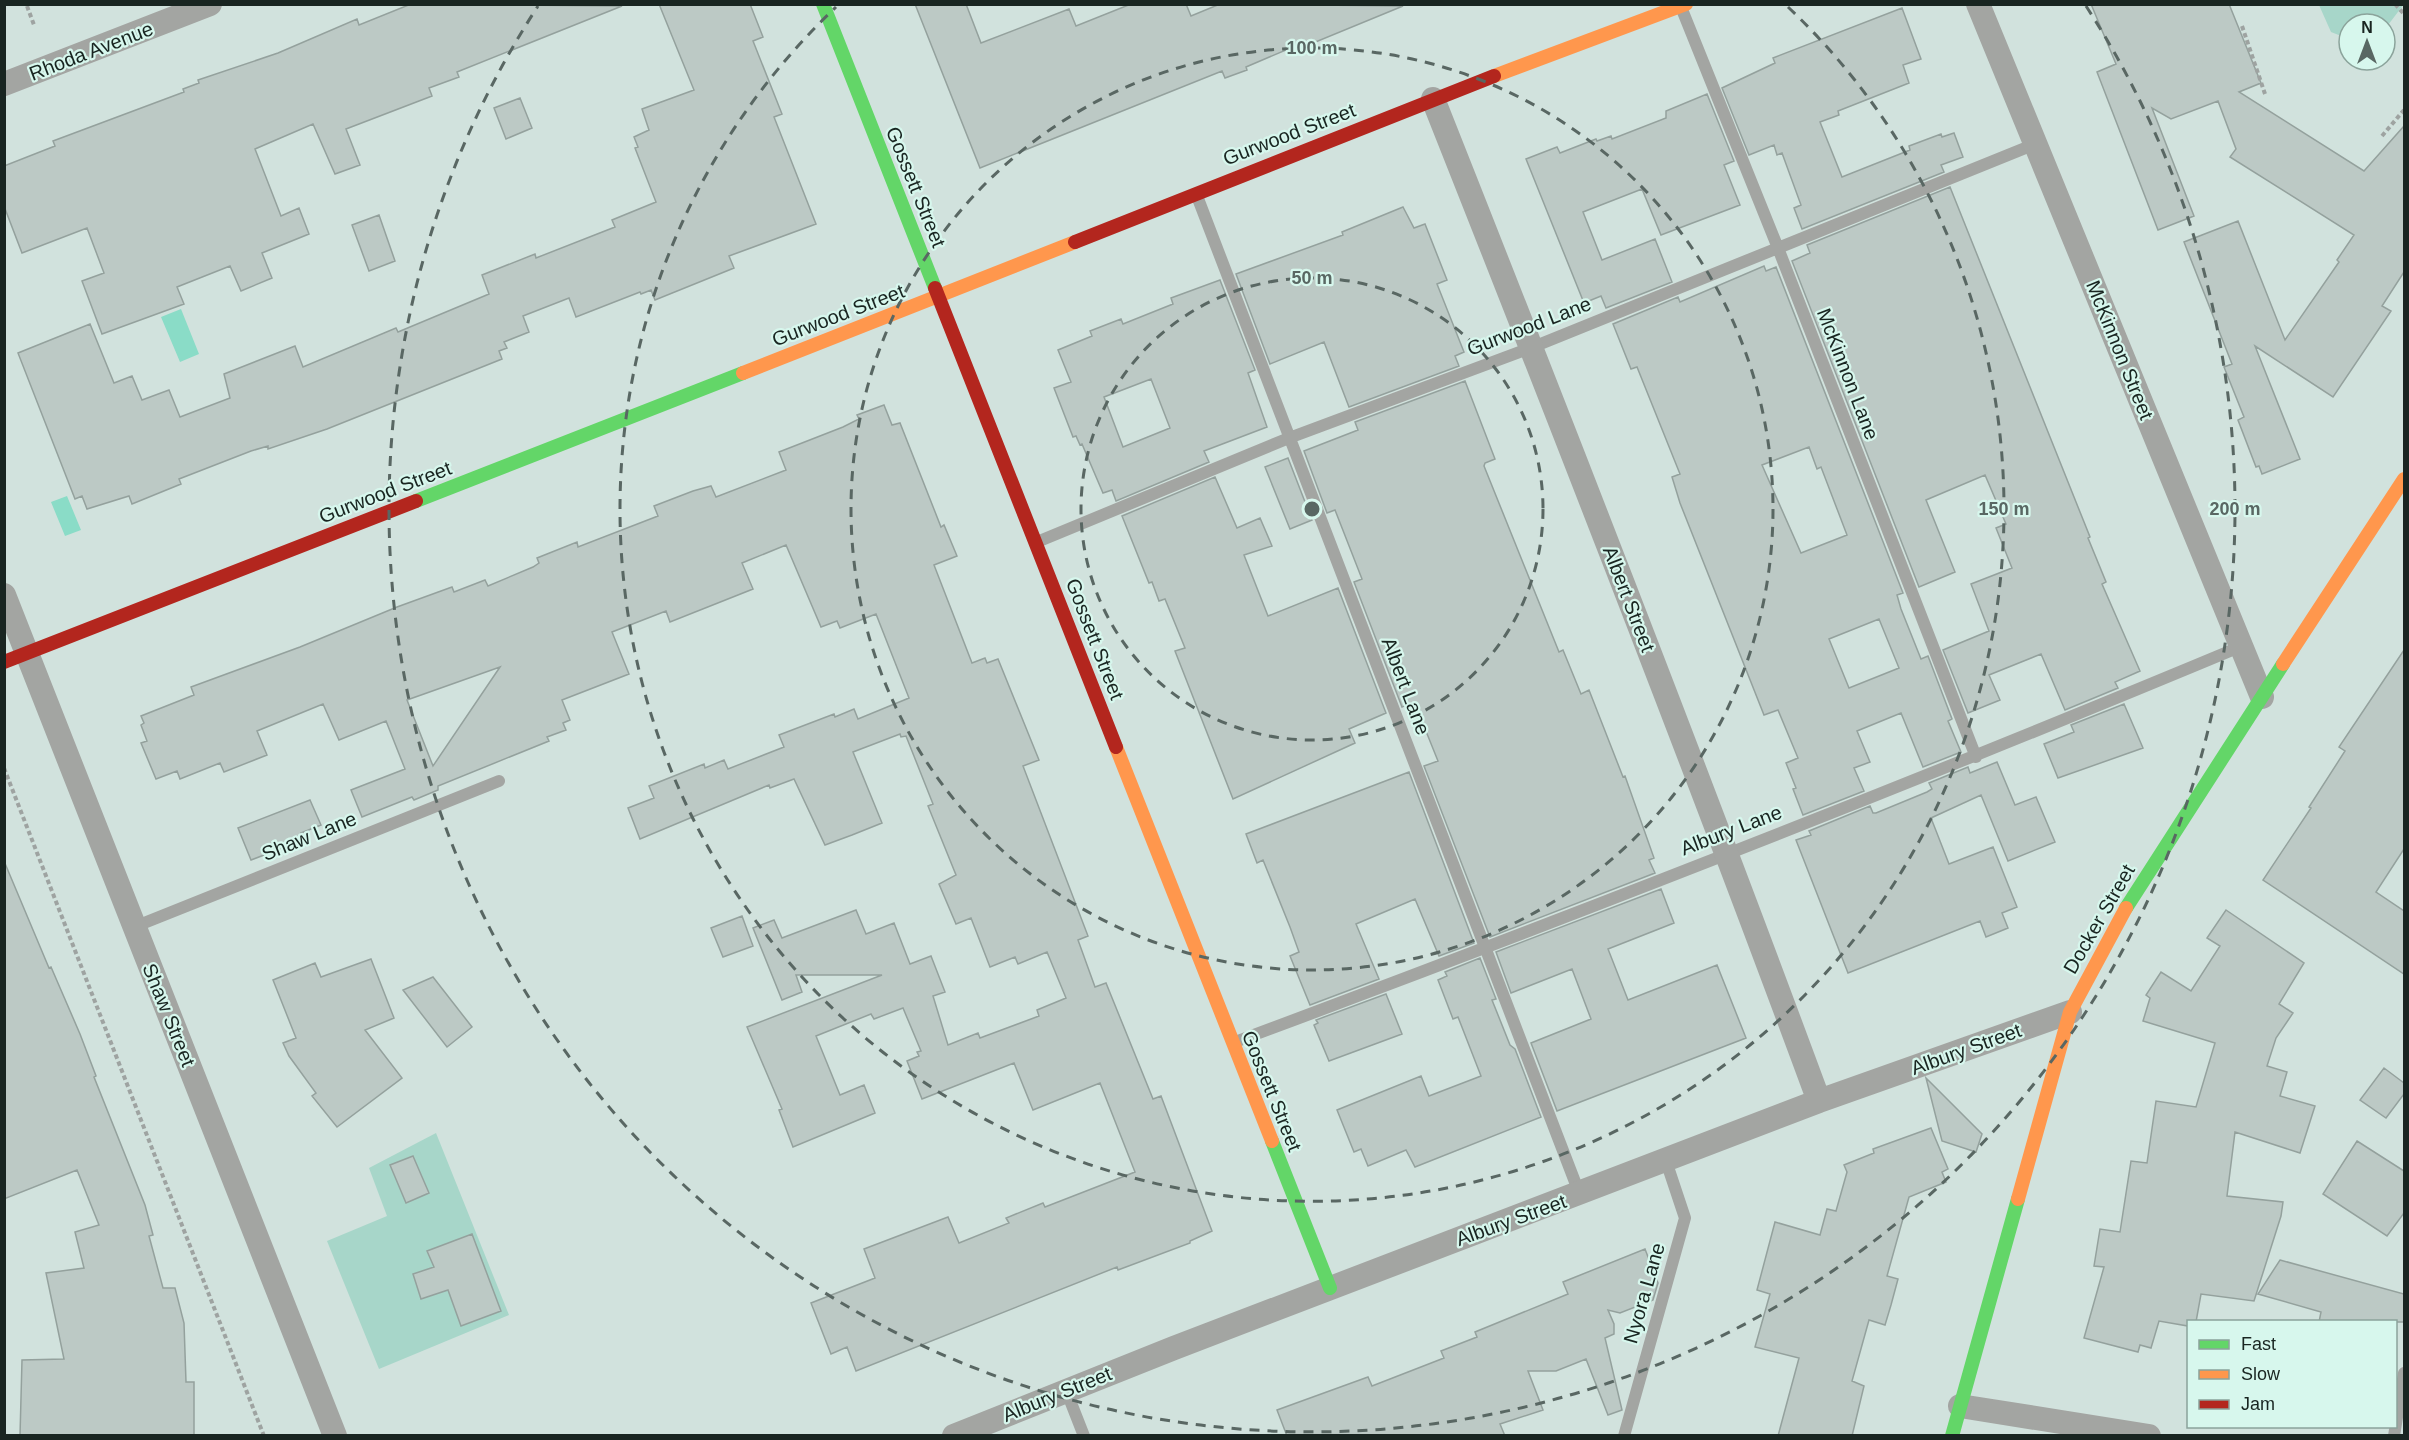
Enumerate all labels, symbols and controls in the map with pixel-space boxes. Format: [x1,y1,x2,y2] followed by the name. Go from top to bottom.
[2337,12,2397,72] north arrow
[26,17,156,85] street label: Rhoda Avenue
[2361,19,2373,36] text: N
[1286,38,1338,58] text: 100 m
[1220,98,1359,169] street label: Gurwood Street
[882,124,950,251] street label: Gossett Street
[1291,268,1333,288] text: 50 m
[2082,277,2158,423] street label: McKinnon Street
[769,279,908,350] street label: Gurwood Street
[1464,292,1594,360] street label: Gurwood Lane
[1813,305,1883,443] street label: McKinnon Lane
[316,456,455,527] street label: Gurwood Street
[1302,499,1322,519] centre of rings
[1978,499,2030,519] text: 150 m
[2209,499,2261,519] text: 200 m
[1599,543,1659,655] street label: Albert Street
[1062,575,1128,703] street label: Gossett Street
[1377,634,1435,738] street label: Albert Lane
[1677,801,1785,859] street label: Albury Lane
[258,807,360,865] street label: Shaw Lane
[2059,860,2139,977] street label: Docker Street
[138,960,200,1070] street label: Shaw Street
[1908,1019,2024,1079] street label: Albury Street
[1238,1028,1306,1155] street label: Gossett Street
[1453,1190,1569,1250] street label: Albury Street
[1619,1240,1669,1346] street label: Nyora Lane
[2187,1320,2397,1428] legend
[2241,1334,2276,1354] text: Fast
[999,1362,1115,1426] street label: Albury Street
[2241,1364,2281,1384] text: Slow
[2241,1394,2275,1414] text: Jam

